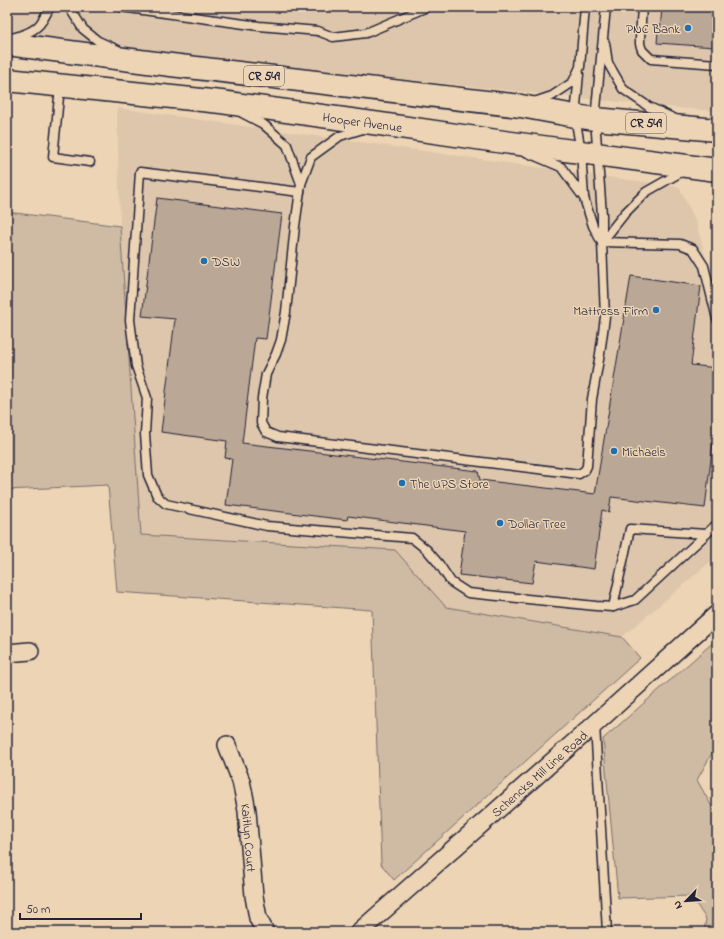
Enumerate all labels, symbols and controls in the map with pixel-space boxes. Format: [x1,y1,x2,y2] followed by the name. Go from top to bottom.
[626,20,680,39] place label: PNC Bank
[683,23,693,33] marker: PNC Bank
[244,66,284,86] road number: CR 549
[321,108,404,138] street label: Hooper Avenue
[626,113,666,133] road number: CR 549
[211,253,240,272] place label: DSW
[199,256,209,266] marker: DSW
[573,302,648,321] place label: Mattress Firm
[651,305,661,315] marker: Mattress Firm
[622,443,666,462] place label: Michaels
[609,446,619,456] marker: Michaels
[410,475,489,494] place label: The UPS Store
[397,478,407,488] marker: The UPS Store
[507,515,566,534] place label: Dollar Tree
[495,518,505,528] marker: Dollar Tree
[488,726,593,822] street label: Schencks Mill Line Road
[235,802,260,874] street label: Kaitlyn Court
[666,881,706,921] north arrow
[20,895,141,921] scale bar
[669,898,687,912] text: N
[26,901,50,919] text: 50 m

